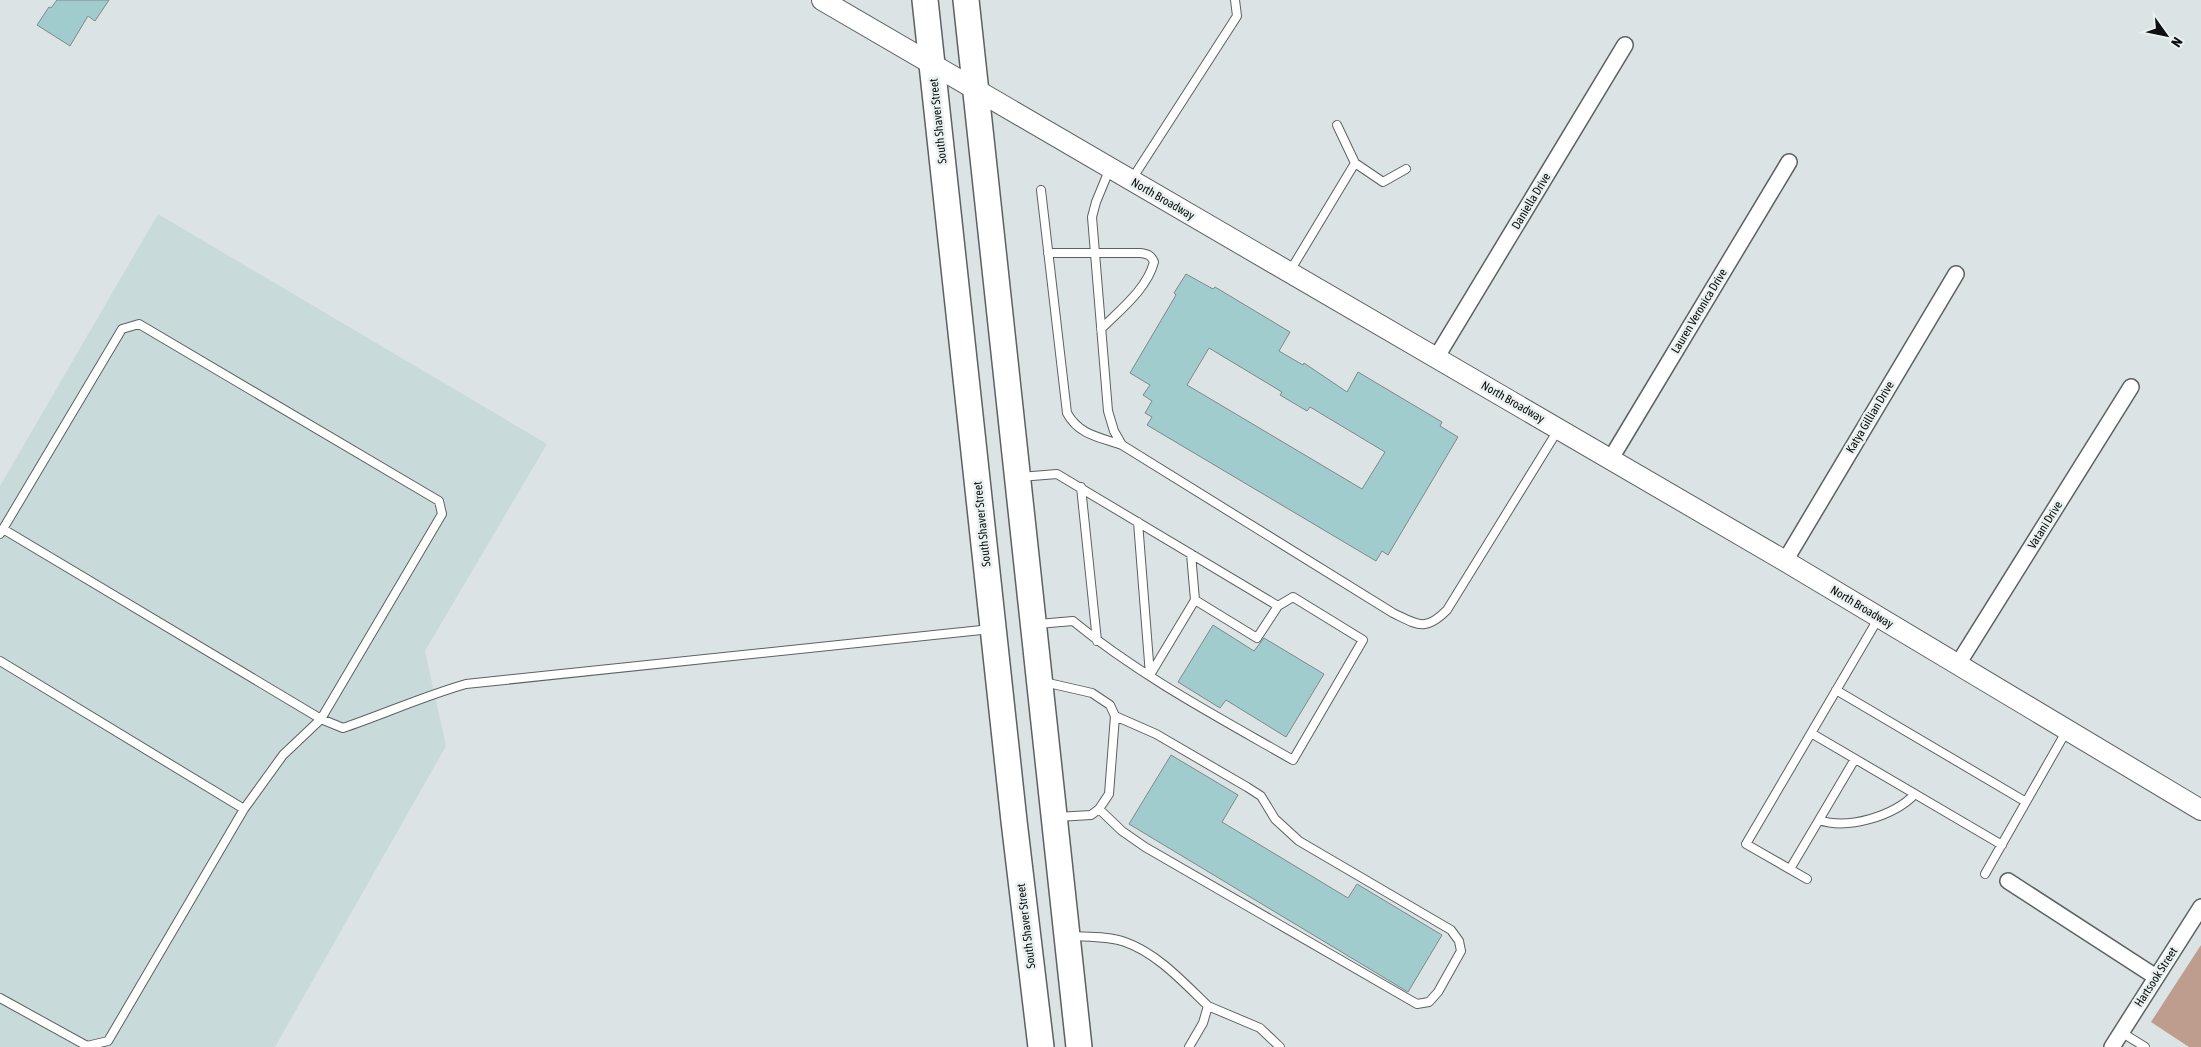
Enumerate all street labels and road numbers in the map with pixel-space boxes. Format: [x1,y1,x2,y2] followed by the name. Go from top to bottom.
[927,77,949,164] street label: South Shaver Street
[1509,170,1553,232] street label: Daniella Drive
[1129,175,1197,223] street label: North Broadway
[1668,266,1730,356] street label: Lauren Veronica Drive
[1479,378,1547,426] street label: North Broadway
[1843,379,1897,455] street label: Katya Gillian Drive
[971,480,993,567] street label: South Shaver Street
[2025,499,2065,551] street label: Vatani Drive
[1828,583,1896,631] street label: North Broadway
[1014,882,1038,969] street label: South Shaver Street
[2132,944,2181,1009] street label: Hartsook Street

